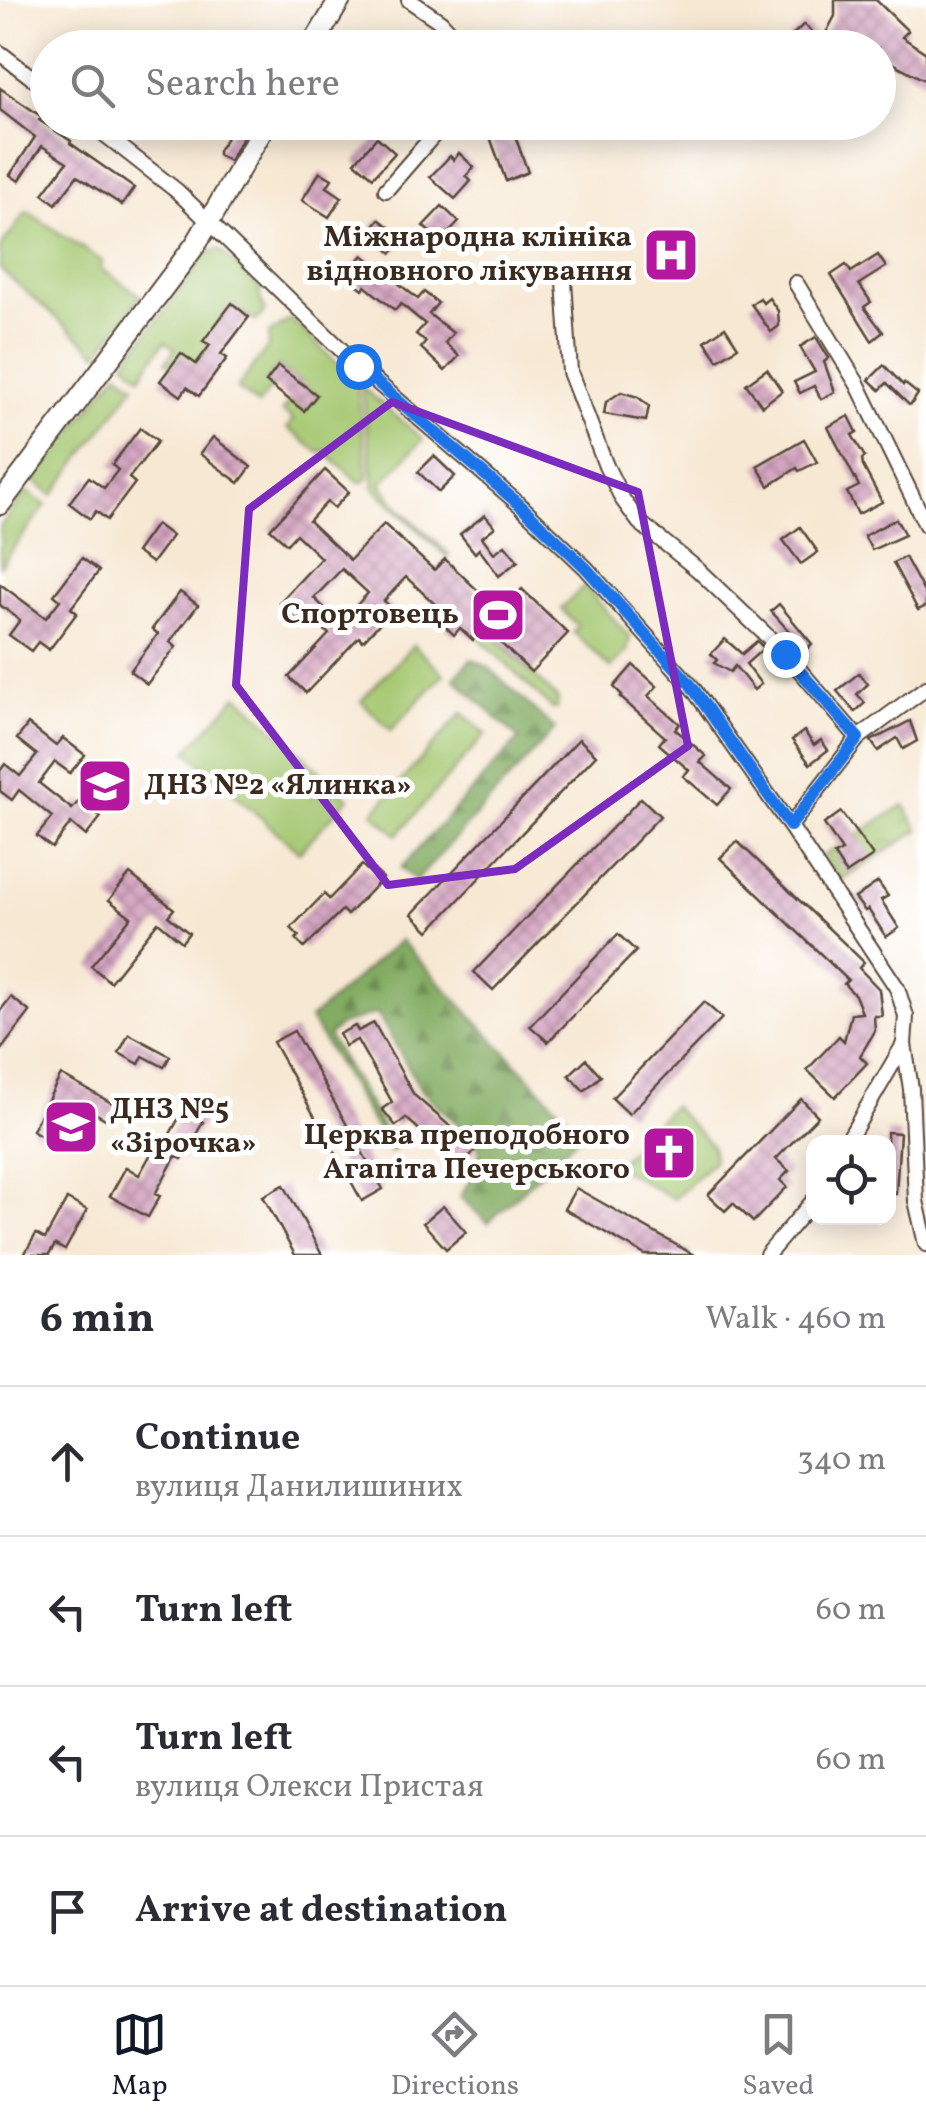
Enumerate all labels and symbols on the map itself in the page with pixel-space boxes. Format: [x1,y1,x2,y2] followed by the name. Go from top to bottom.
[306,217,632,293] place label: Міжнародна клініка відновного лікування
[641,225,701,285] hospital icon: Міжнародна клініка відновного лікування
[336,344,382,390] route start
[468,585,528,645] sports icon: Спортовець
[281,594,459,636] place label: Спортовець
[763,632,809,678] route end
[75,756,135,816] school or university icon: ДНЗ №2 «Ялинка»
[144,765,412,807] place label: ДНЗ №2 «Ялинка»
[110,1089,257,1165] place label: ДНЗ №5 «Зірочка»
[41,1097,101,1157] school or university icon: ДНЗ №5 «Зірочка»
[304,1115,630,1191] place label: Церква преподобного Агапіта Печерського
[639,1123,699,1183] church icon: Церква преподобного Агапіта Печерського

